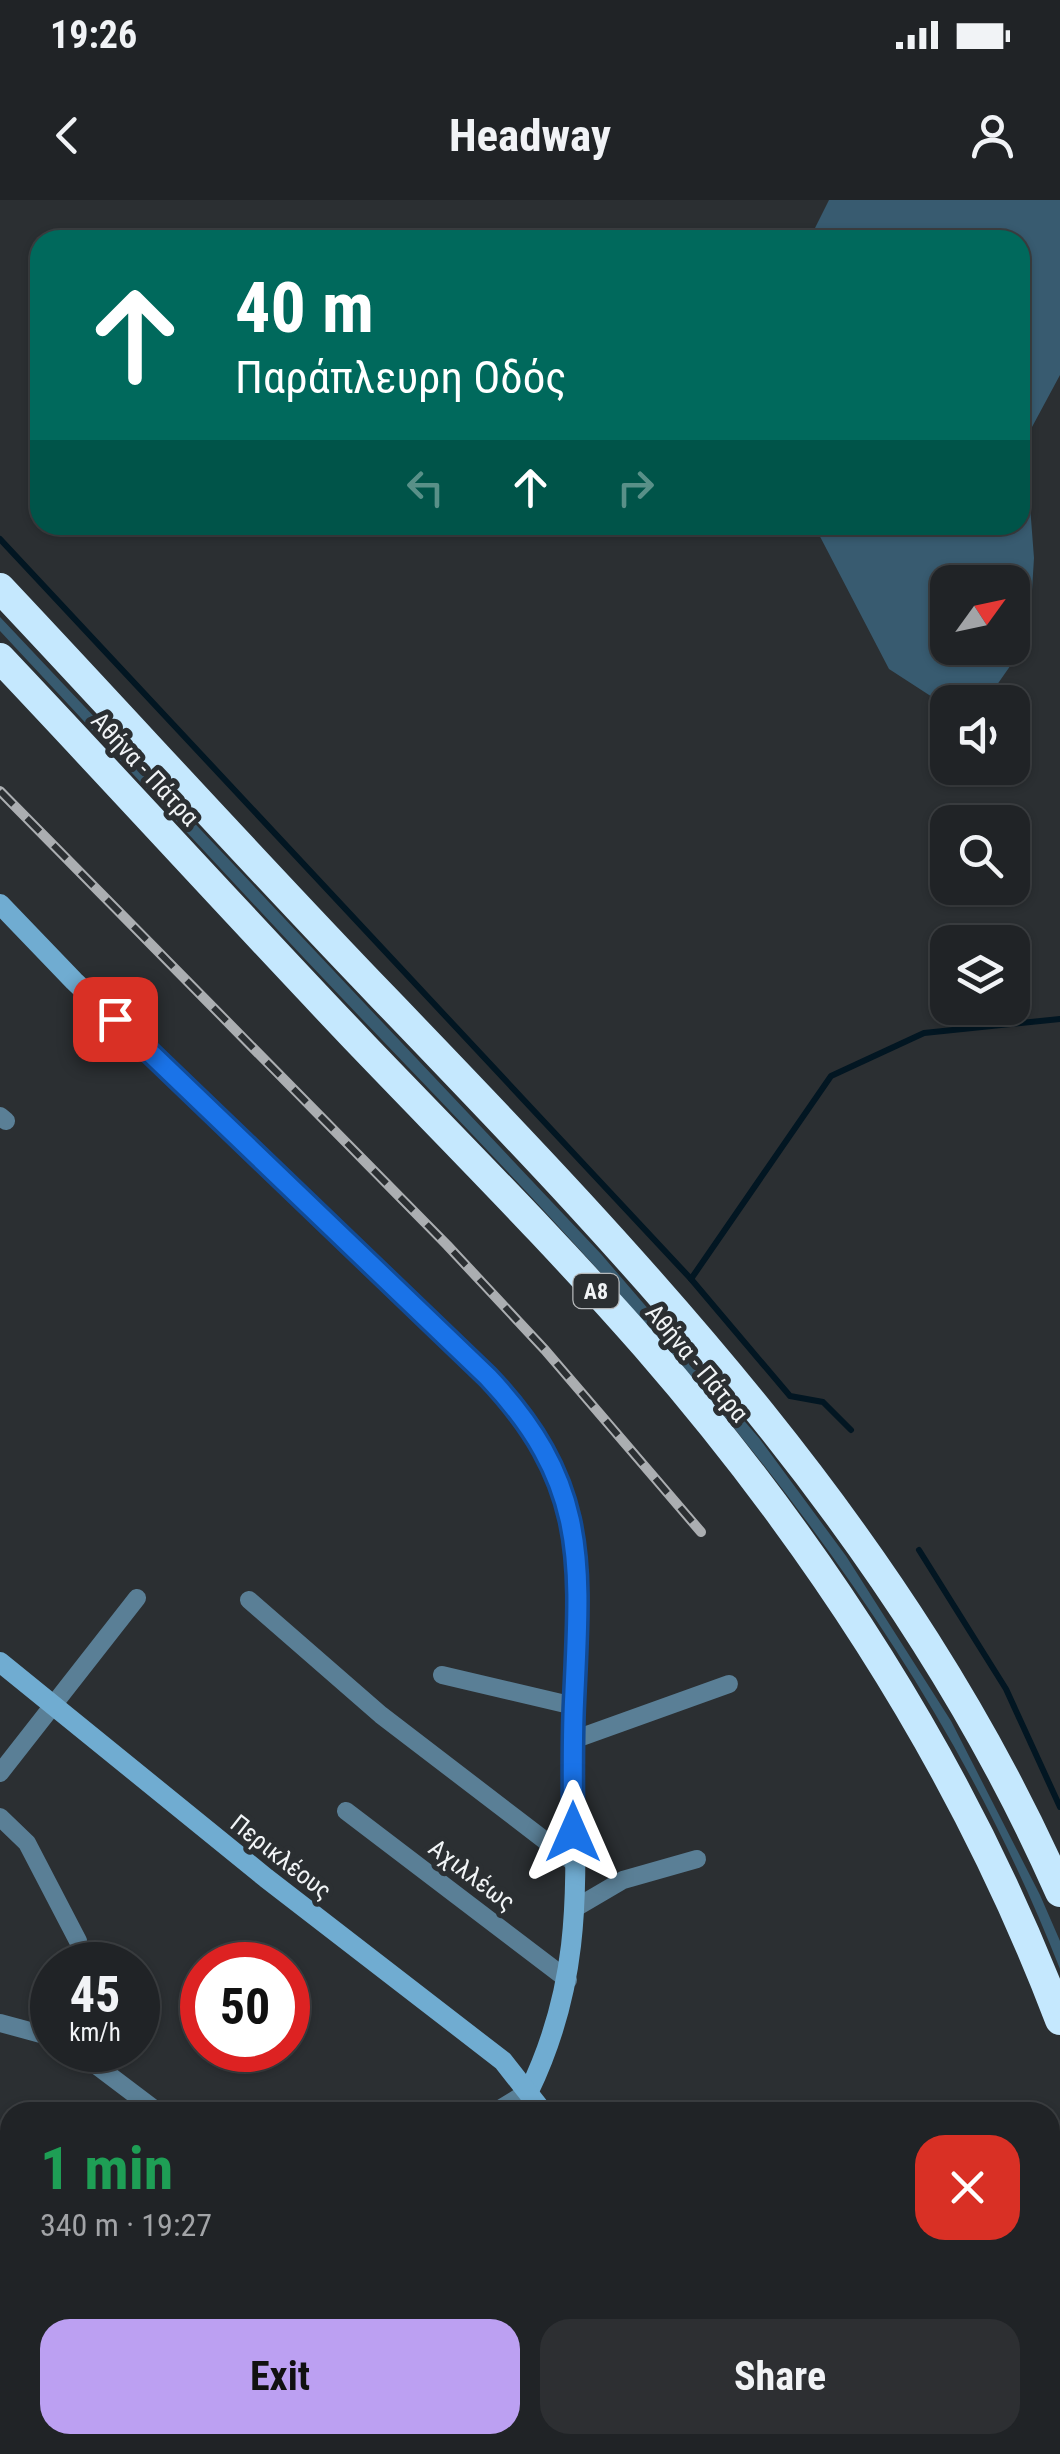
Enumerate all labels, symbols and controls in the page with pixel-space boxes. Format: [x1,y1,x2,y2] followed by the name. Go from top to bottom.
[50,13,137,57] text: 19:26
[40,108,95,163] icon: back
[965,108,1020,163] icon: person
[449,109,611,162] text: Headway
[235,267,374,349] text: 40 m
[70,270,200,400] icon: ahead
[235,351,567,404] text: Παράπλευρη Οδός
[398,460,453,515] icon: left
[503,460,558,515] icon: ahead
[608,460,663,515] icon: right
[930,565,1030,665] north arrow
[930,565,1030,1025] map controls
[930,685,1030,785] button: sound
[85,706,205,832] street label: Αθήνα - Πάτρα
[930,805,1030,905] button: search
[930,925,1030,1025] button: layers
[73,977,158,1062] pin
[88,992,143,1047] icon: arrive
[574,1274,618,1308] road number: Α8
[640,1298,754,1428] street label: Αθήνα - Πάτρα
[521,1780,625,1884] position arrow
[225,1809,337,1905] street label: Περικλέους
[423,1833,521,1917] street label: Αχιλλέως
[180,1942,310,2072] speed limit sign: 50
[70,1966,120,2024] text: 45
[69,2018,121,2047] text: km/h
[40,2133,173,2204] text: 1 min
[915,2135,1020,2240] button: close
[40,2206,212,2244] text: 340 m · 19:27
[40,2319,520,2434] button: Exit
[540,2319,1020,2434] button: Share

